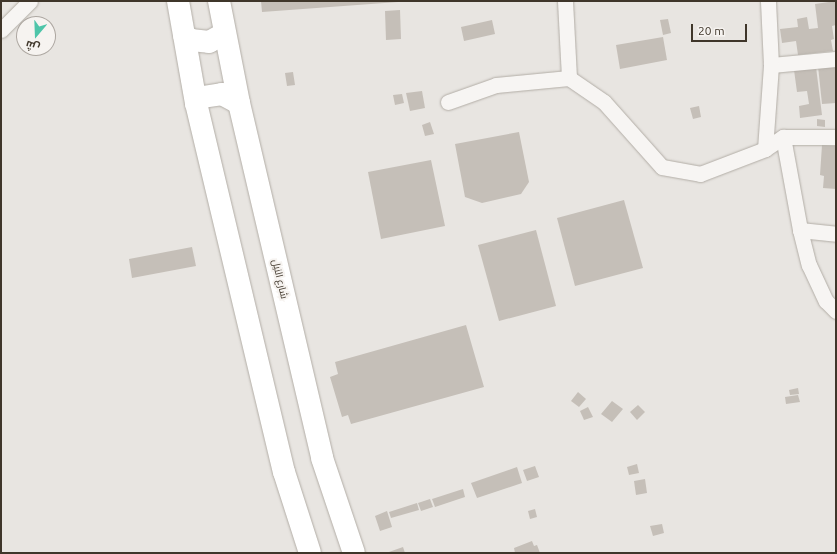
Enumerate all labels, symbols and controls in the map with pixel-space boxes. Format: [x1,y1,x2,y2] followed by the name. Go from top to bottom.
[16,16,56,56] north arrow
[693,16,749,42] scale bar
[698,24,725,37] text: 20 m
[24,38,41,54] text: ش
[270,258,290,300] street label: شارع النيل

